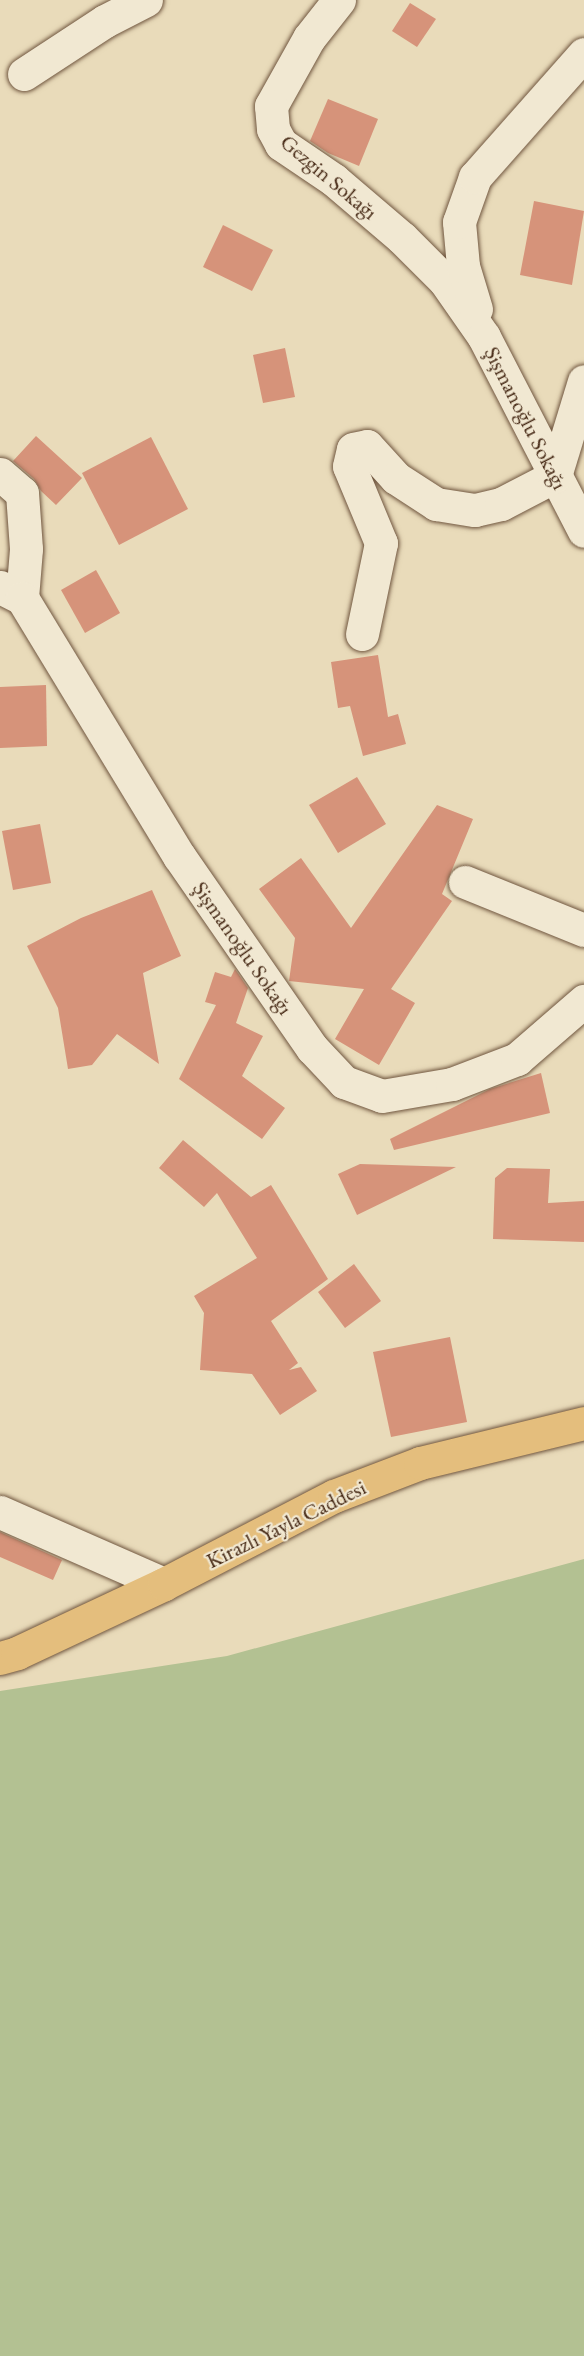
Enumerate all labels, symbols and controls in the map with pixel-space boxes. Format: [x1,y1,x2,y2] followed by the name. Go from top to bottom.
[275,129,383,225] street label: Gezgin Sokağı
[479,342,573,494] street label: Şişmanoğlu Sokağı
[187,876,299,1020] street label: Şişmanoğlu Sokağı
[202,1474,370,1574] street label: Kirazlı Yayla Caddesi

